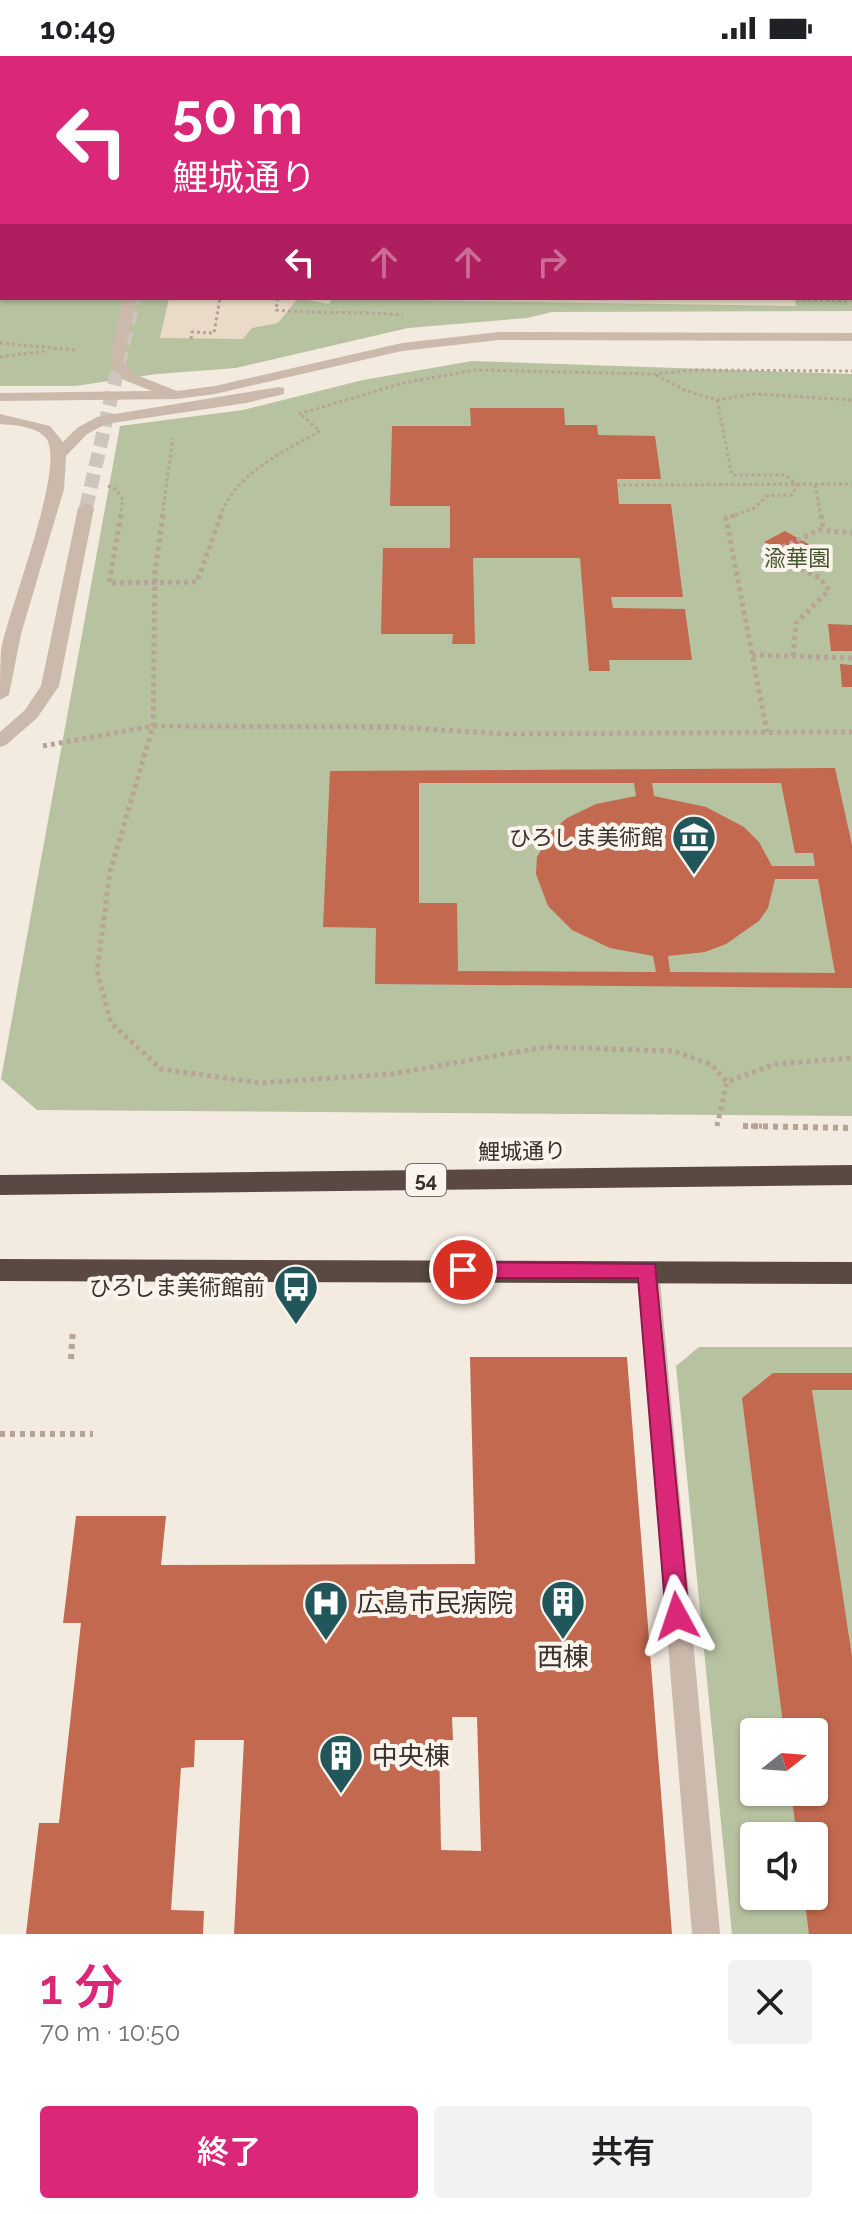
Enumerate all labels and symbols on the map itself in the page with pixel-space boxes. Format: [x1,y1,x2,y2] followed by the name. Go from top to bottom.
[764,545,830,571] park label: 渝華園
[670,813,718,876] museum icon: ひろしま美術館
[509,824,663,850] place label: ひろしま美術館
[478,1137,566,1165] street label: 鯉城通り
[406,1164,446,1196] road number: 54
[429,1236,497,1304] pin
[272,1263,320,1326] bus stop icon: ひろしま美術館前
[89,1274,265,1300] place label: ひろしま美術館前
[635,1574,719,1658] position arrow
[539,1578,587,1641] building icon: 西棟
[302,1579,350,1642] hospital icon: 広島市民病院
[357,1588,513,1618] place label: 広島市民病院
[537,1642,589,1672] place label: 西棟
[740,1718,828,1806] north arrow
[317,1732,365,1795] building icon: 中央棟
[372,1741,450,1771] place label: 中央棟

